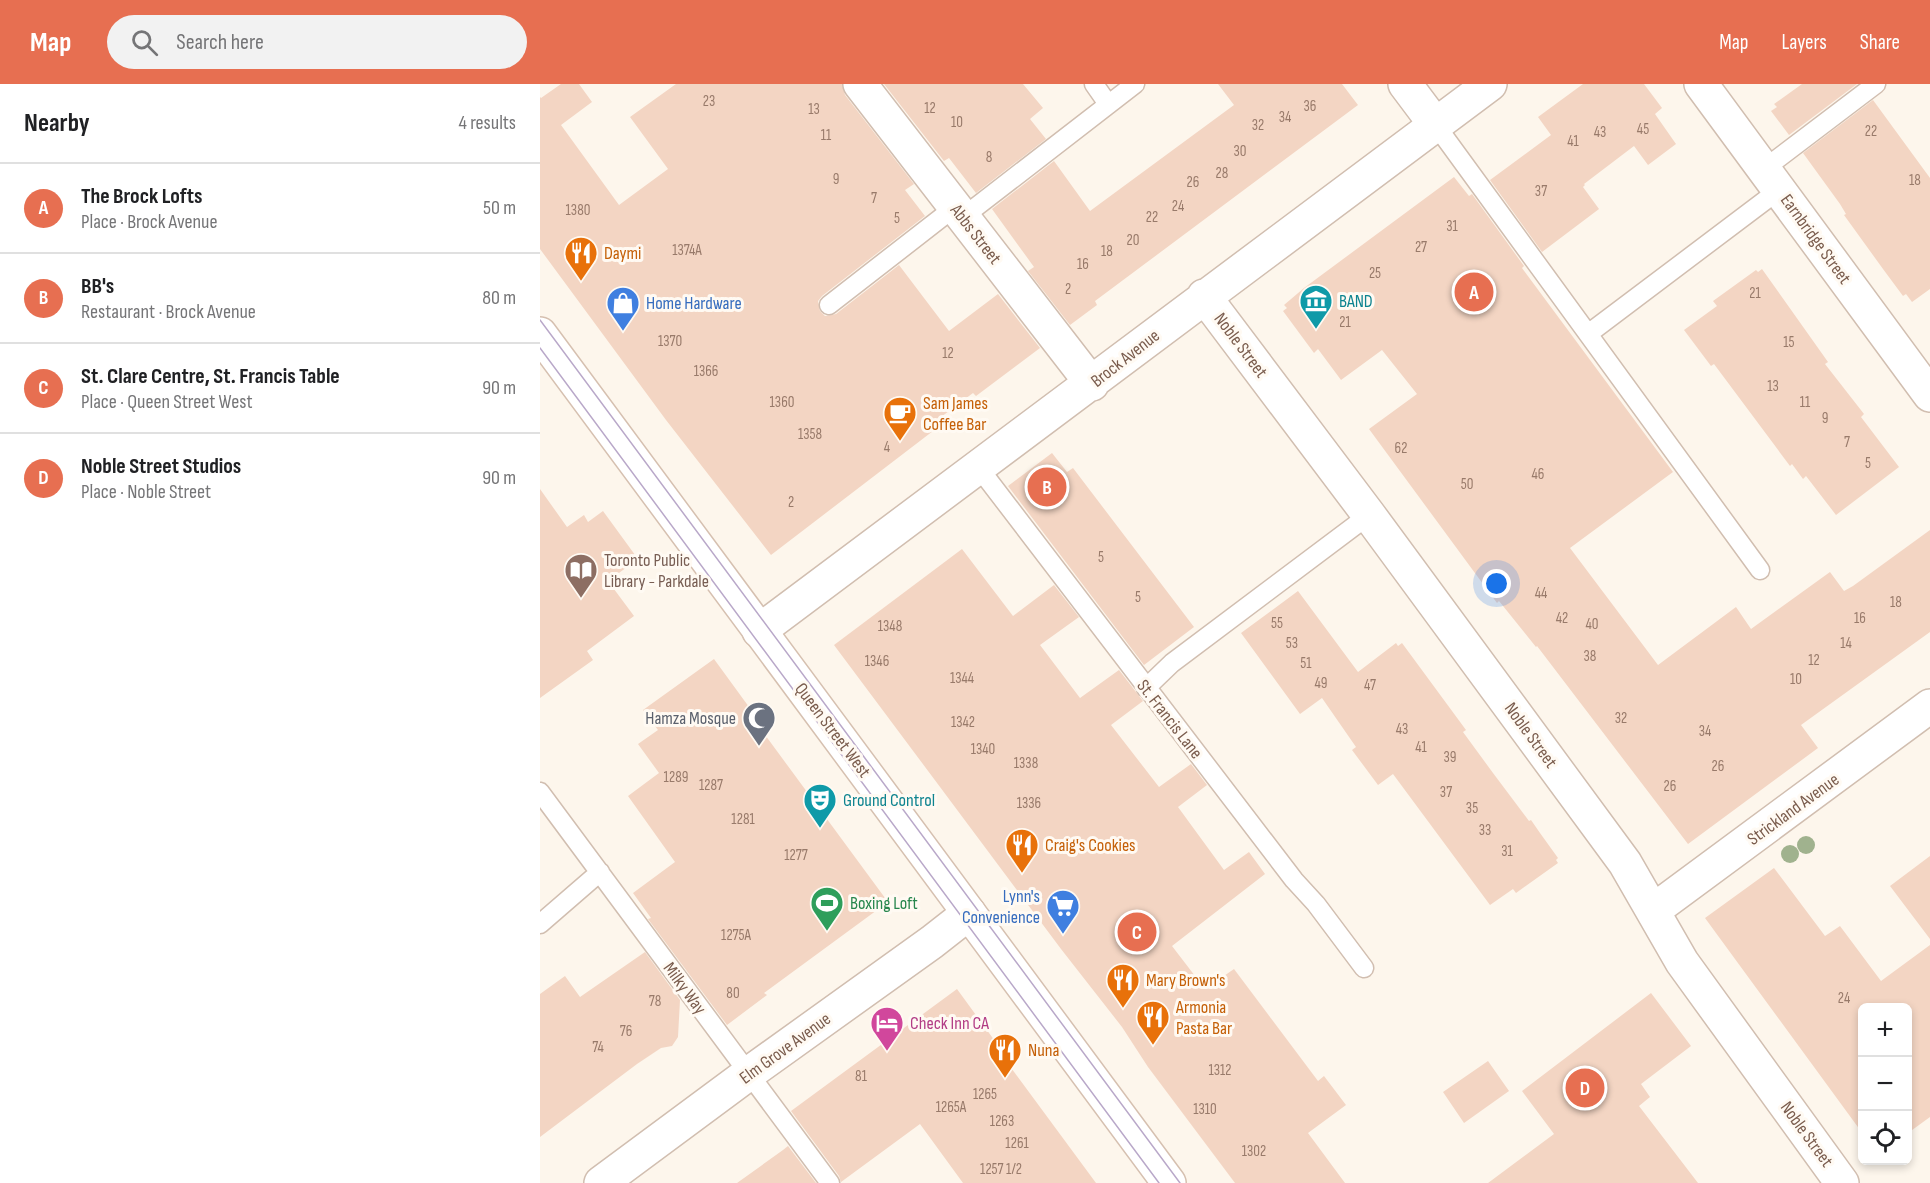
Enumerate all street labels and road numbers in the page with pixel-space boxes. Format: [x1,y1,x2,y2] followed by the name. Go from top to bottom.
[1776,190,1855,289] street label: Earnbridge Street
[945,199,1006,269] street label: Abbs Street
[1209,309,1272,382] street label: Noble Street
[1087,325,1164,392] street label: Brock Avenue
[1132,676,1207,763] street label: St. Francis Lane
[790,679,875,782] street label: Queen Street West
[1500,699,1562,772] street label: Noble Street
[1743,769,1843,850] street label: Strickland Avenue
[659,958,710,1018] street label: Milky Way
[736,1008,835,1088] street label: Elm Grove Avenue
[1776,1098,1838,1171] street label: Noble Street

